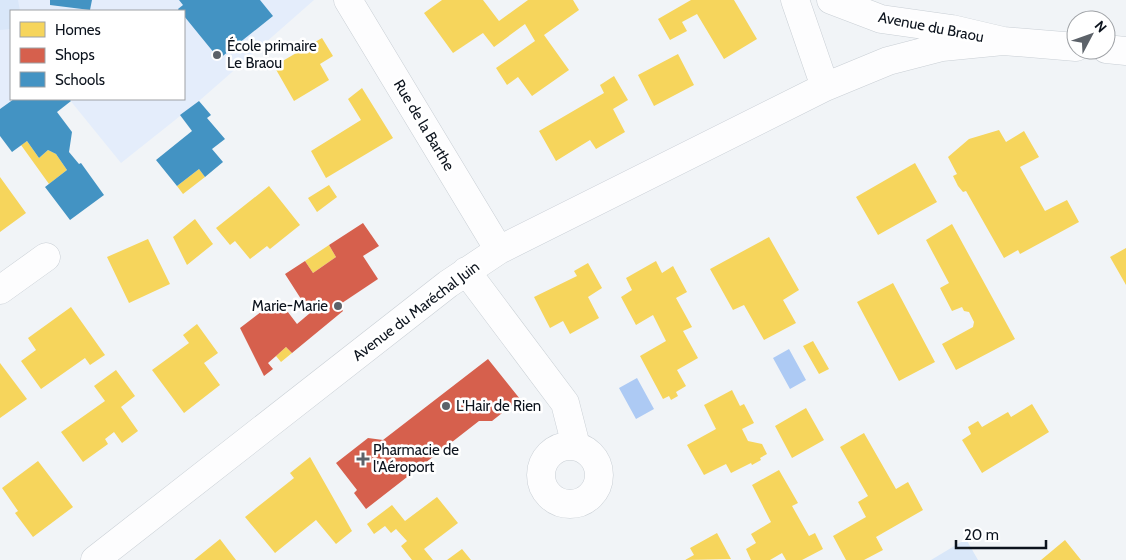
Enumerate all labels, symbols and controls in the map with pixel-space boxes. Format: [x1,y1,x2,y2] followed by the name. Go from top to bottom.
[877,8,985,46] street label: Avenue du Braou
[10,10,185,100] legend
[1066,10,1116,60] north arrow
[1091,17,1111,36] text: N
[55,21,101,39] text: Homes
[227,36,317,72] place label: École primaire Le Braou
[55,46,95,64] text: Shops
[211,49,223,61] marker: École primaire Le Braou
[55,71,105,89] text: Schools
[390,76,458,174] street label: Rue de la Barthe
[349,257,483,365] street label: Avenue du Maréchal Juin
[252,297,328,315] place label: Marie-Marie
[332,300,344,312] marker: Marie-Marie
[456,397,541,415] place label: L'Hair de Rien
[440,400,452,412] marker: L'Hair de Rien
[373,441,459,476] place label: Pharmacie de l'Aéroport
[357,453,369,465] marker: Pharmacie de l'Aéroport
[956,518,1046,550] scale bar
[964,526,999,544] text: 20 m

